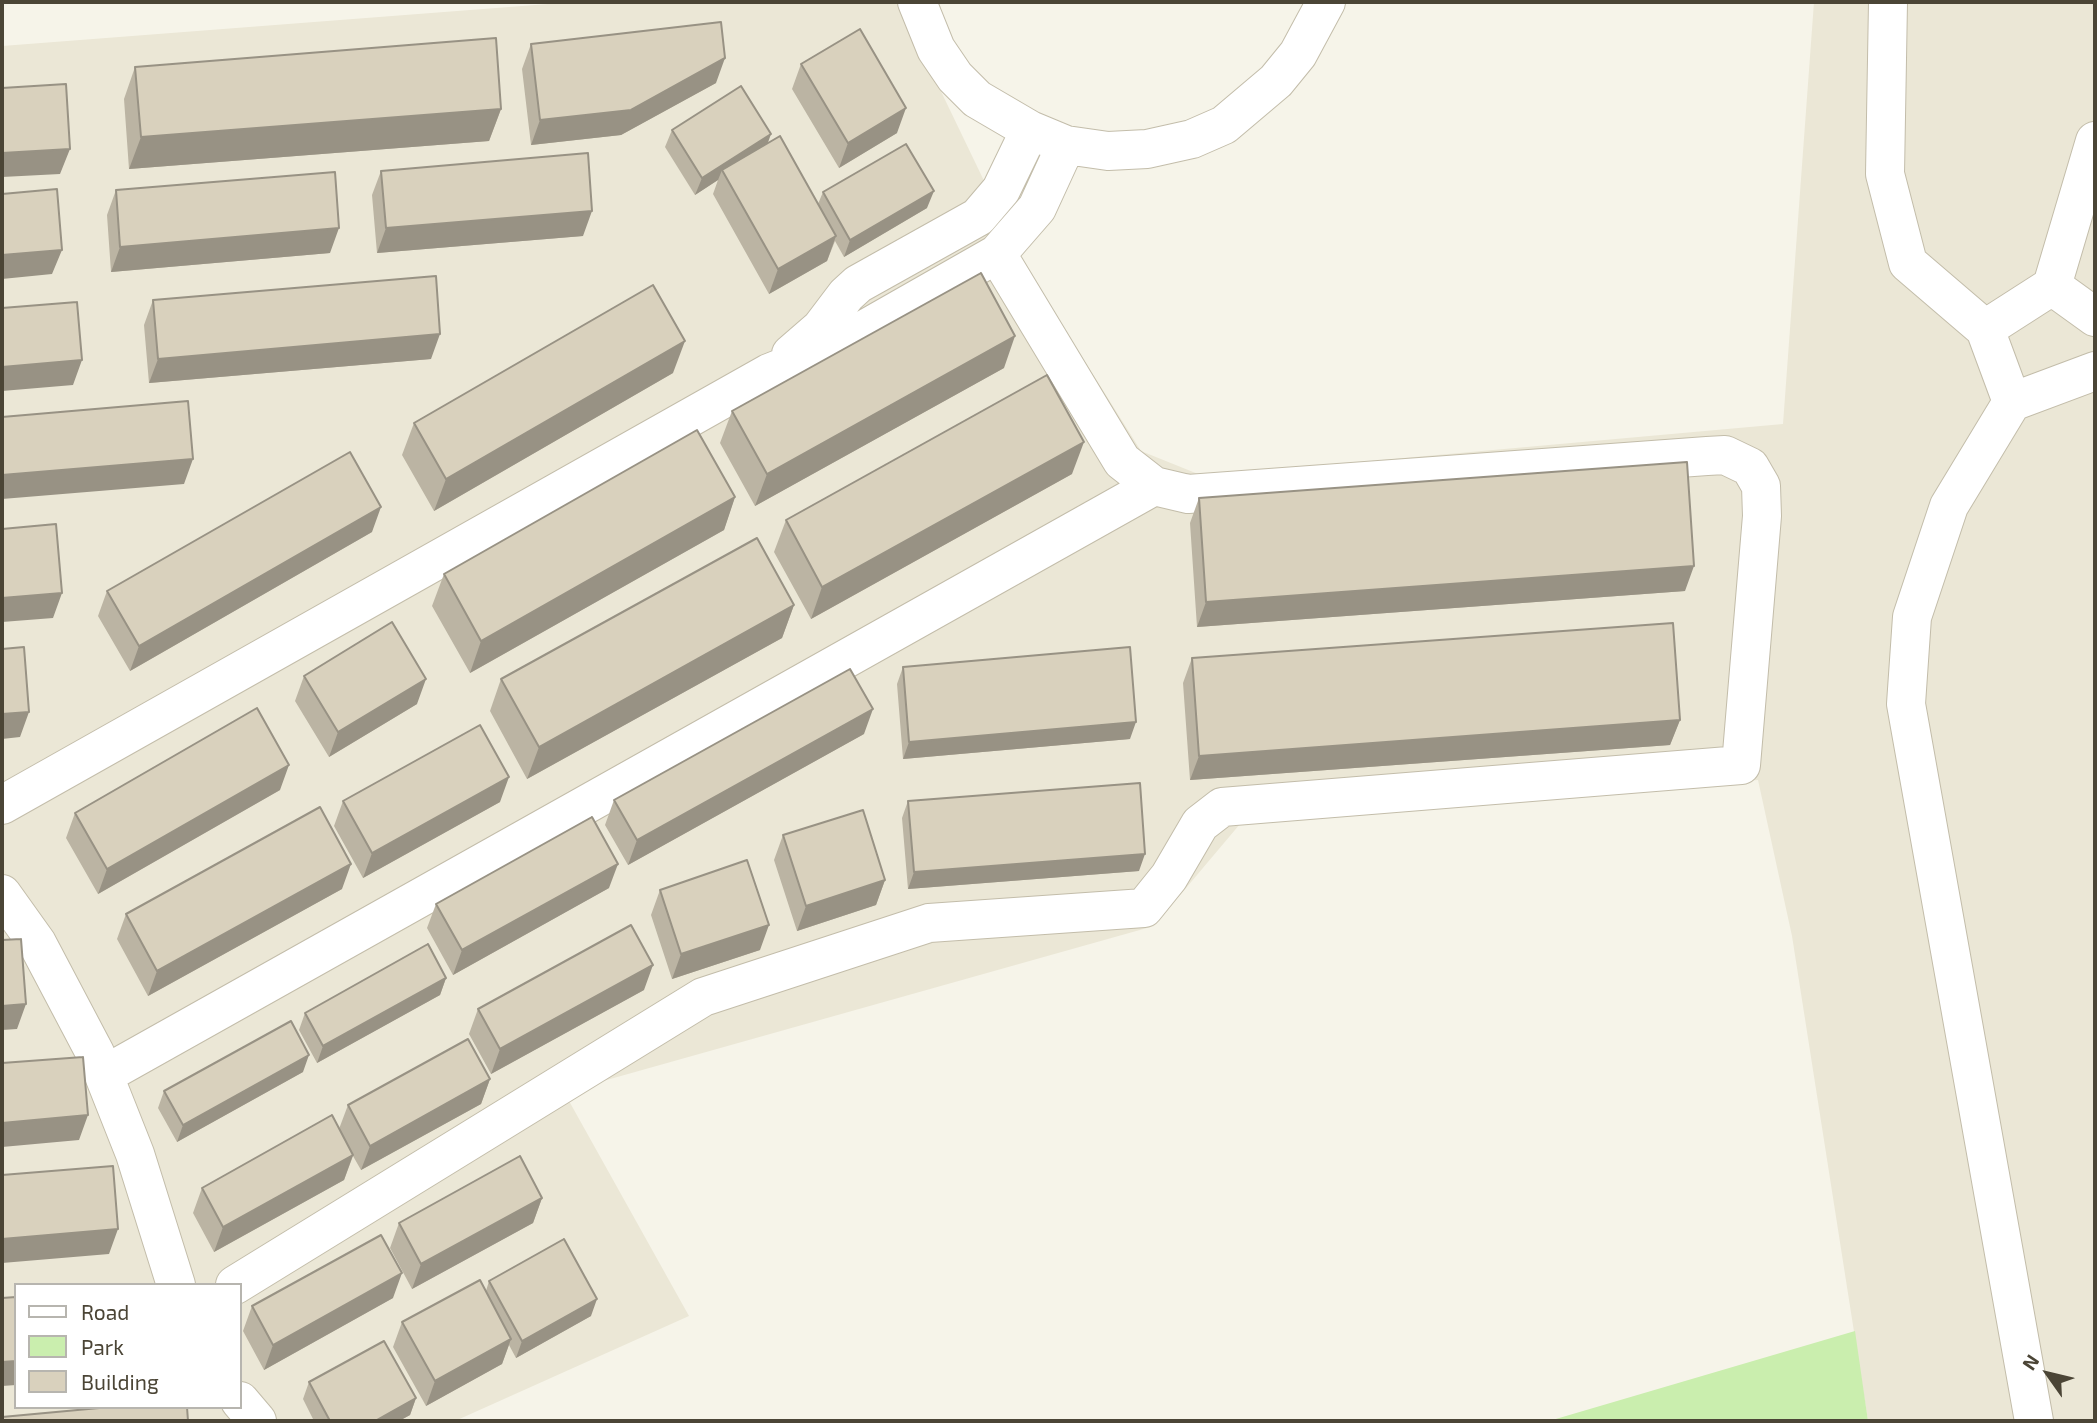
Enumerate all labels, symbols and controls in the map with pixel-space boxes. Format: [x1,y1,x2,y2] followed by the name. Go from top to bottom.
[14,1283,242,1409] legend
[81,1299,129,1324] text: Road
[81,1334,124,1359] text: Park
[2013,1339,2083,1409] north arrow
[2017,1350,2044,1374] text: N
[81,1369,159,1394] text: Building

